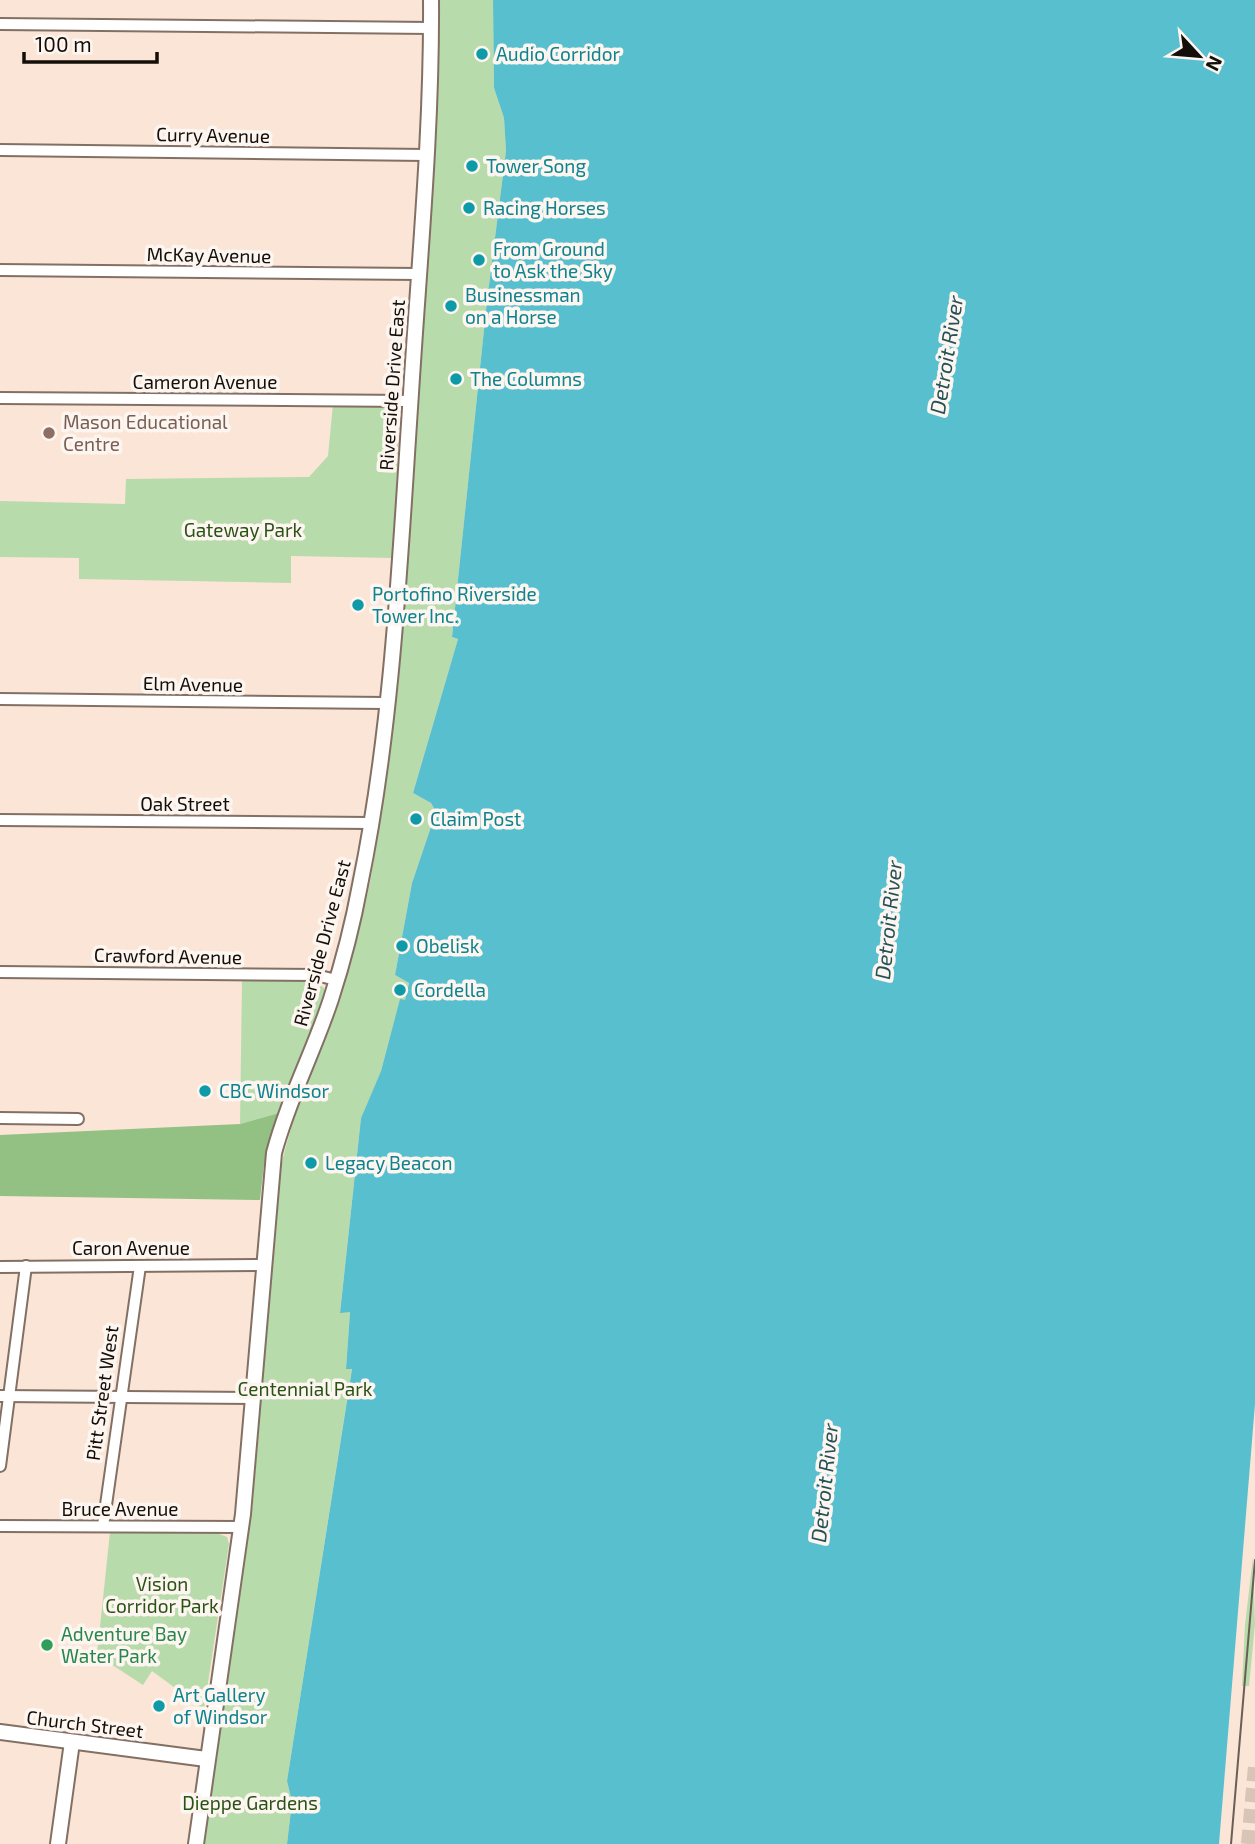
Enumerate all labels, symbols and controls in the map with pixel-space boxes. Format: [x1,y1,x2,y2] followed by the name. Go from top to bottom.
[24,21,158,65] scale bar
[1164,21,1234,91] north arrow
[35,31,92,56] text: 100 m
[496,42,621,65] place label: Audio Corridor
[474,46,490,62] marker: Audio Corridor
[1201,52,1228,75] text: N
[156,122,270,147] street label: Curry Avenue
[486,154,586,177] place label: Tower Song
[464,158,480,174] marker: Tower Song
[483,196,606,219] place label: Racing Horses
[461,200,477,216] marker: Racing Horses
[493,237,613,282] place label: From Ground to Ask the Sky
[146,242,272,267] street label: McKay Avenue
[471,252,487,268] marker: From Ground to Ask the Sky
[465,283,581,328] place label: Businessman on a Horse
[924,293,967,416] water label: Detroit River
[443,298,459,314] marker: Businessman on a Horse
[374,299,409,471] street label: Riverside Drive East
[470,367,582,390] place label: The Columns
[133,370,277,393] street label: Cameron Avenue
[448,371,464,387] marker: The Columns
[63,410,228,455] place label: Mason Educational Centre
[41,425,57,441] marker: Mason Educational Centre
[184,518,303,541] park label: Gateway Park
[372,582,537,627] place label: Portofino Riverside Tower Inc.
[350,597,366,613] marker: Portofino Riverside Tower Inc.
[143,671,243,696] street label: Elm Avenue
[140,792,230,815] street label: Oak Street
[430,807,521,830] place label: Claim Post
[408,811,424,827] marker: Claim Post
[288,857,355,1029] street label: Riverside Drive East
[869,858,906,981] water label: Detroit River
[416,934,480,957] place label: Obelisk
[394,938,410,954] marker: Obelisk
[94,943,242,968] street label: Crawford Avenue
[414,978,486,1001] place label: Cordella
[392,982,408,998] marker: Cordella
[219,1079,330,1102] place label: CBC Windsor
[197,1083,213,1099] marker: CBC Windsor
[325,1151,452,1174] place label: Legacy Beacon
[303,1155,319,1171] marker: Legacy Beacon
[72,1236,190,1259] street label: Caron Avenue
[81,1324,122,1462] street label: Pitt Street West
[238,1377,373,1400] park label: Centennial Park
[805,1421,842,1544] water label: Detroit River
[61,1497,179,1520] street label: Bruce Avenue
[105,1572,219,1617] park label: Vision Corridor Park
[61,1622,187,1667] place label: Adventure Bay Water Park
[39,1637,55,1653] marker: Adventure Bay Water Park
[173,1683,268,1728] place label: Art Gallery of Windsor
[151,1698,167,1714] marker: Art Gallery of Windsor
[25,1705,145,1742] street label: Church Street
[182,1791,318,1814] park label: Dieppe Gardens

